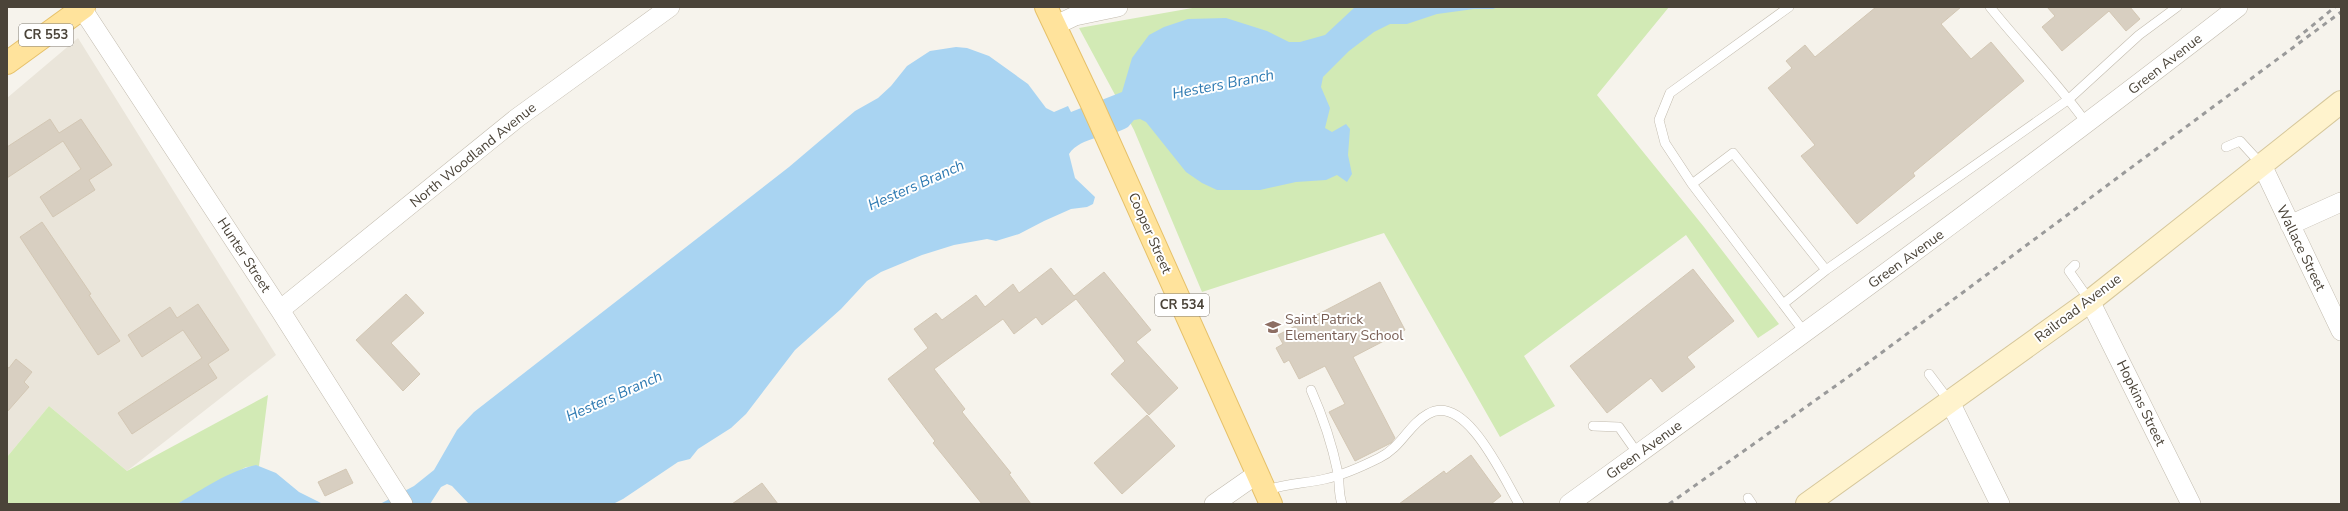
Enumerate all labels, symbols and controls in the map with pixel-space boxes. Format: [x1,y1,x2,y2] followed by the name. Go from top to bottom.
[19,24,73,46] road number: CR 553
[2124,29,2206,99] street label: Green Avenue
[1170,64,1276,104] water label: Hesters Branch
[406,98,540,212] street label: North Woodland Avenue
[865,155,967,215] water label: Hesters Branch
[1124,189,1176,277] street label: Cooper Street
[2272,202,2330,294] street label: Wallace Street
[213,214,275,296] street label: Hunter Street
[1864,225,1948,293] street label: Green Avenue
[2031,269,2125,347] street label: Railroad Avenue
[1155,294,1209,316] road number: CR 534
[1285,310,1404,345] place label: Saint Patrick Elementary School
[1264,318,1282,336] school or university icon: Saint Patrick Elementary School
[2112,357,2170,449] street label: Hopkins Street
[563,366,665,426] water label: Hesters Branch
[1602,416,1686,484] street label: Green Avenue

